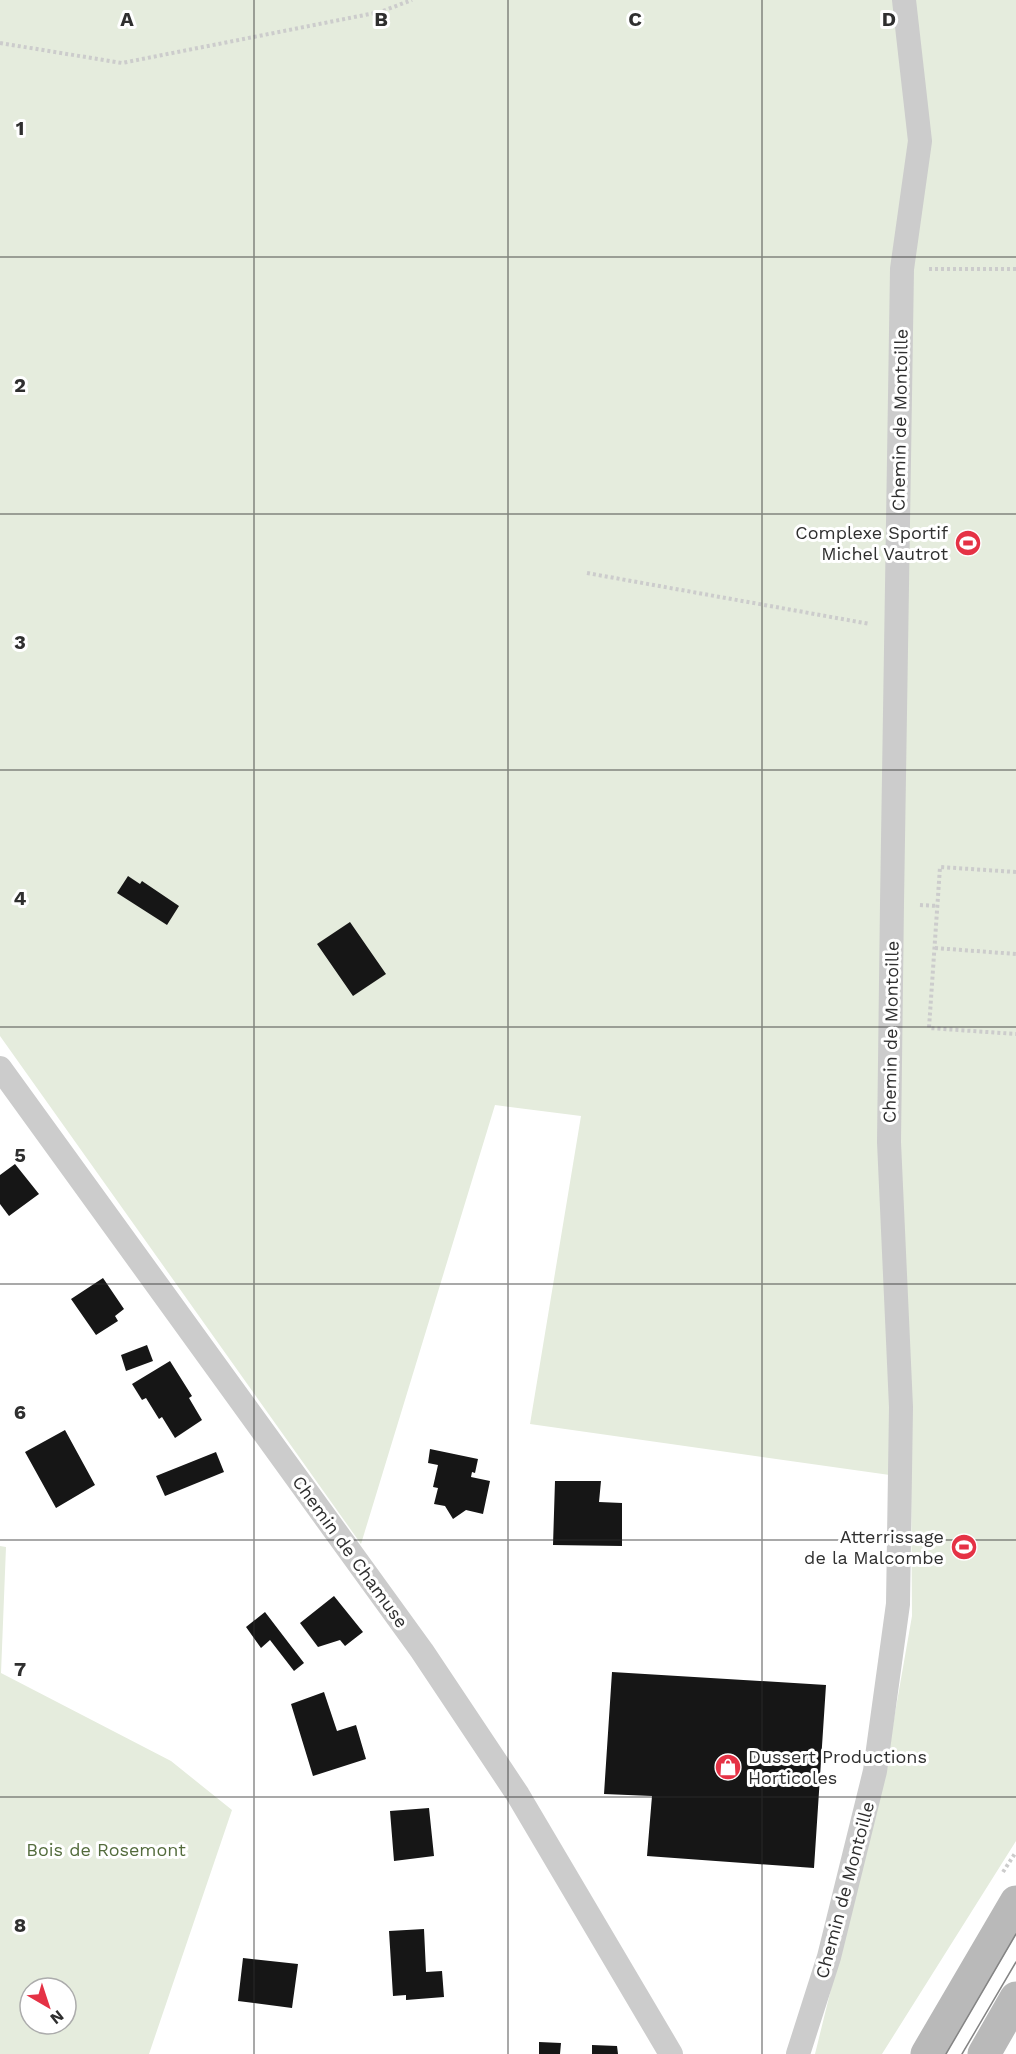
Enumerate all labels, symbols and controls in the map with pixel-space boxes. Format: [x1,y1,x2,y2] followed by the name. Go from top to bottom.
[120,7,134,31] text: A
[374,7,388,31] text: B
[628,7,642,31] text: C
[882,7,896,31] text: D
[16,116,24,140] text: 1
[887,329,912,511] street label: Chemin de Montoille
[14,373,26,397] text: 2
[795,522,948,564] place label: Complexe Sportif Michel Vautrot
[953,528,983,558] sports icon: Complexe Sportif Michel Vautrot
[14,630,26,654] text: 3
[14,886,27,910] text: 4
[878,941,903,1123] street label: Chemin de Montoille
[14,1143,26,1167] text: 5
[14,1400,26,1424] text: 6
[288,1472,413,1632] street label: Chemin de Chamuse
[804,1526,944,1568] place label: Atterrissage de la Malcombe
[949,1532,979,1562] sports icon: Atterrissage de la Malcombe
[14,1657,26,1681] text: 7
[748,1746,927,1788] place label: Dussert Productions Horticoles
[713,1752,743,1782] shop icon: Dussert Productions Horticoles
[811,1799,878,1981] street label: Chemin de Montoille
[26,1839,186,1860] park label: Bois de Rosemont
[14,1913,26,1937] text: 8
[18,1976,78,2036] north arrow
[47,2006,68,2028] text: N

